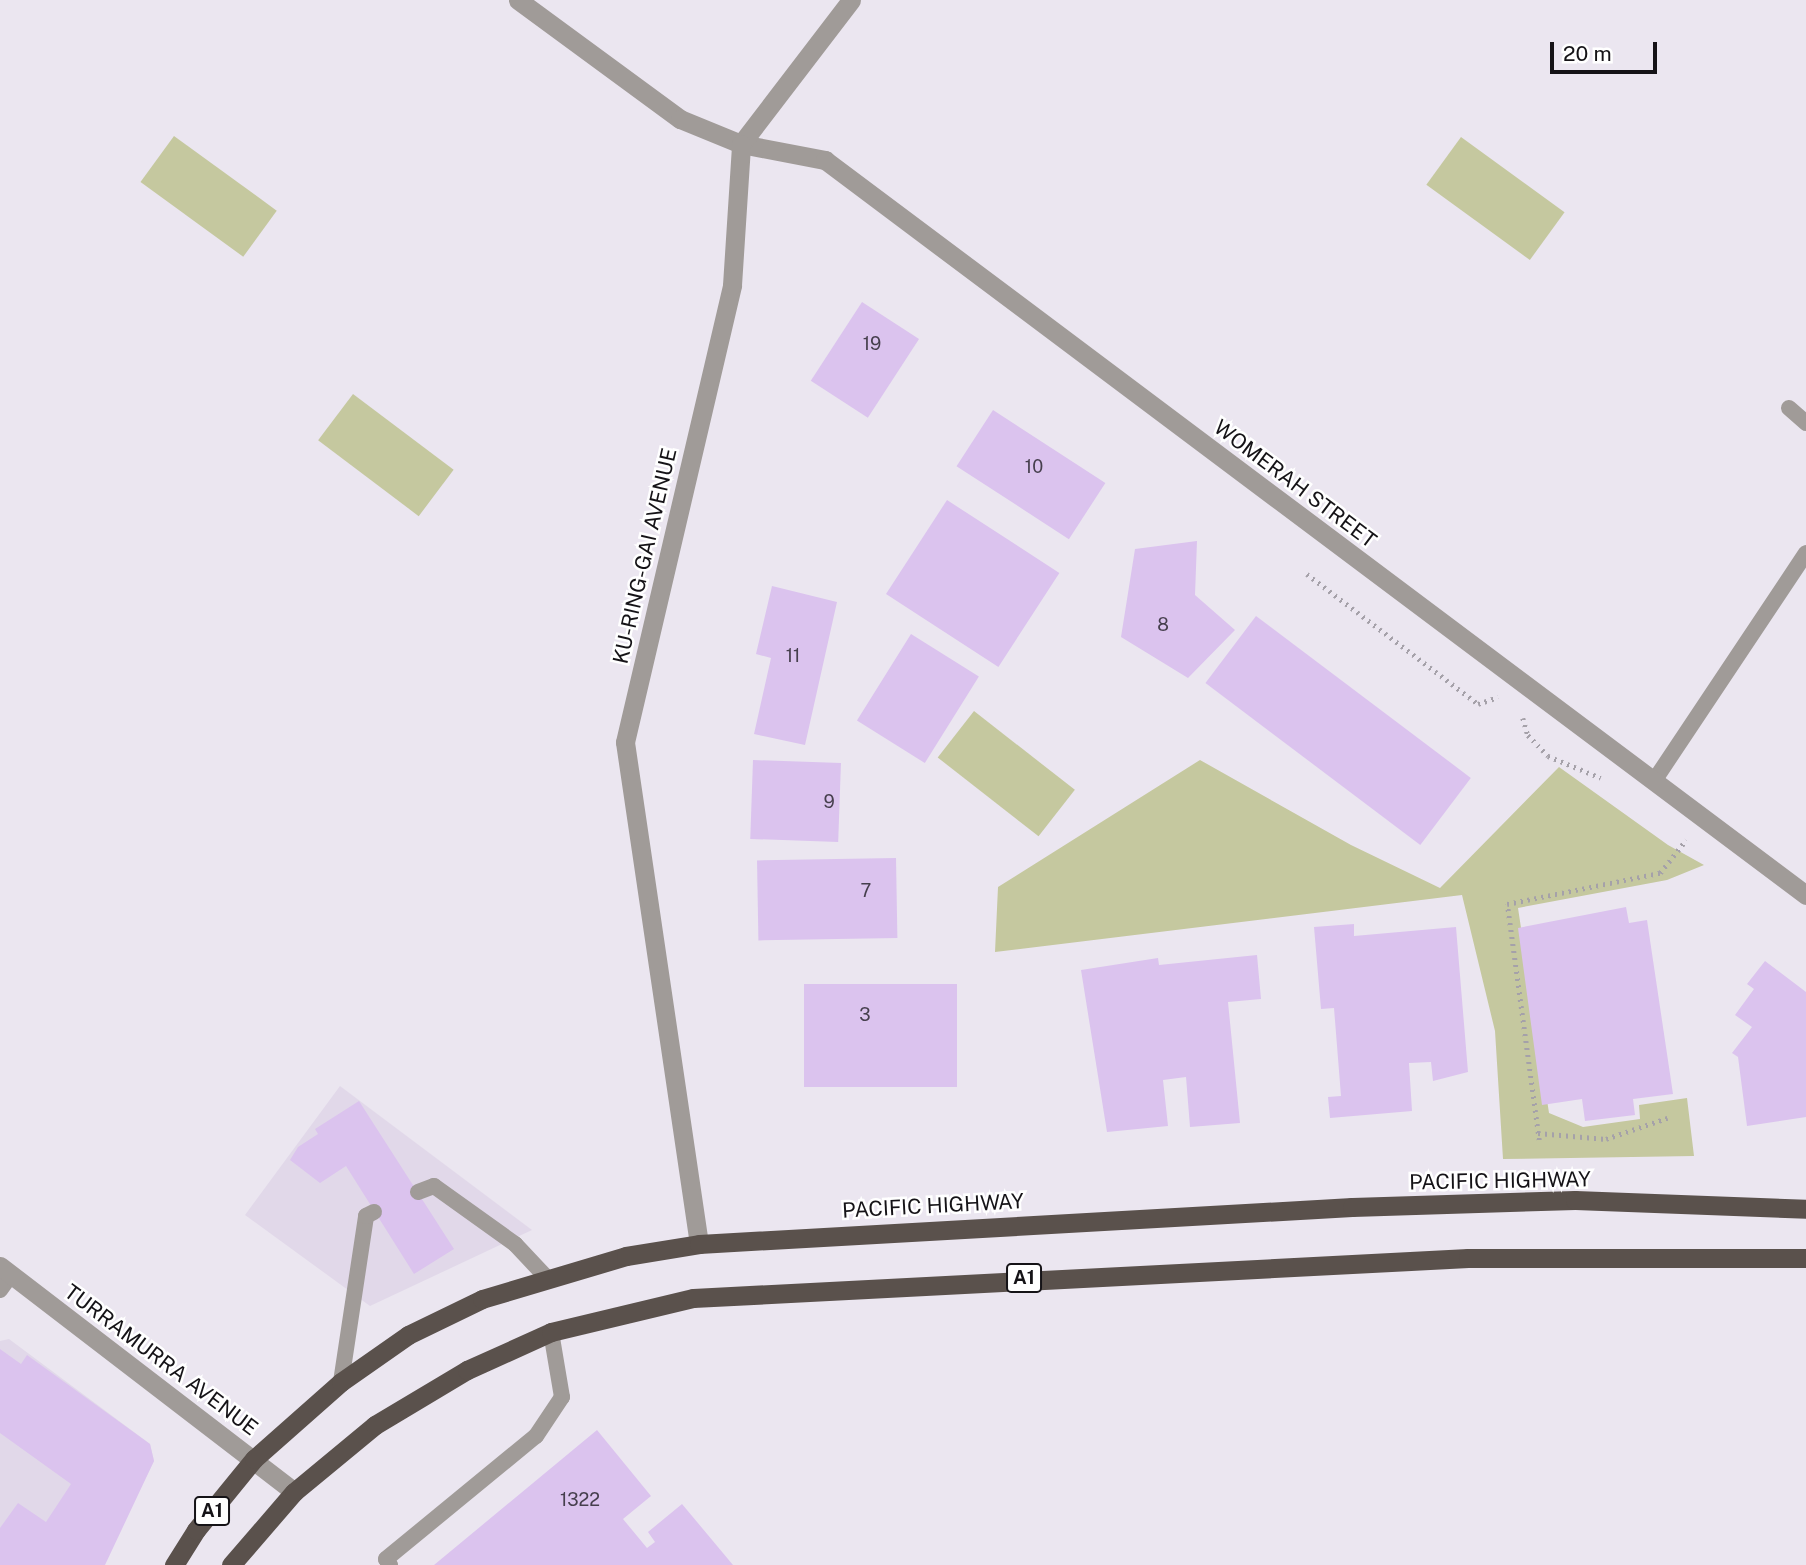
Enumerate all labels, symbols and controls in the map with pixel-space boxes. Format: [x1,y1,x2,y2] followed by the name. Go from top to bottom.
[1554,28,1661,72] scale bar
[1563,41,1612,66] text: 20 m
[863,333,881,355] house number: 19
[1209,415,1381,553] street label: WOMERAH STREET
[608,446,682,666] street label: KU-RING-GAI AVENUE
[1025,456,1043,478] house number: 10
[1157,614,1169,636] house number: 8
[786,645,800,667] house number: 11
[823,791,835,813] house number: 9
[861,880,871,902] house number: 7
[859,1004,871,1026] house number: 3
[1409,1167,1591,1195] street label: PACIFIC HIGHWAY
[842,1189,1024,1223] street label: PACIFIC HIGHWAY
[1005,1262,1043,1294] road number: A1
[59,1279,263,1441] street label: TURRAMURRA AVENUE
[560,1489,600,1511] house number: 1322
[193,1496,231,1526] road number: A1

